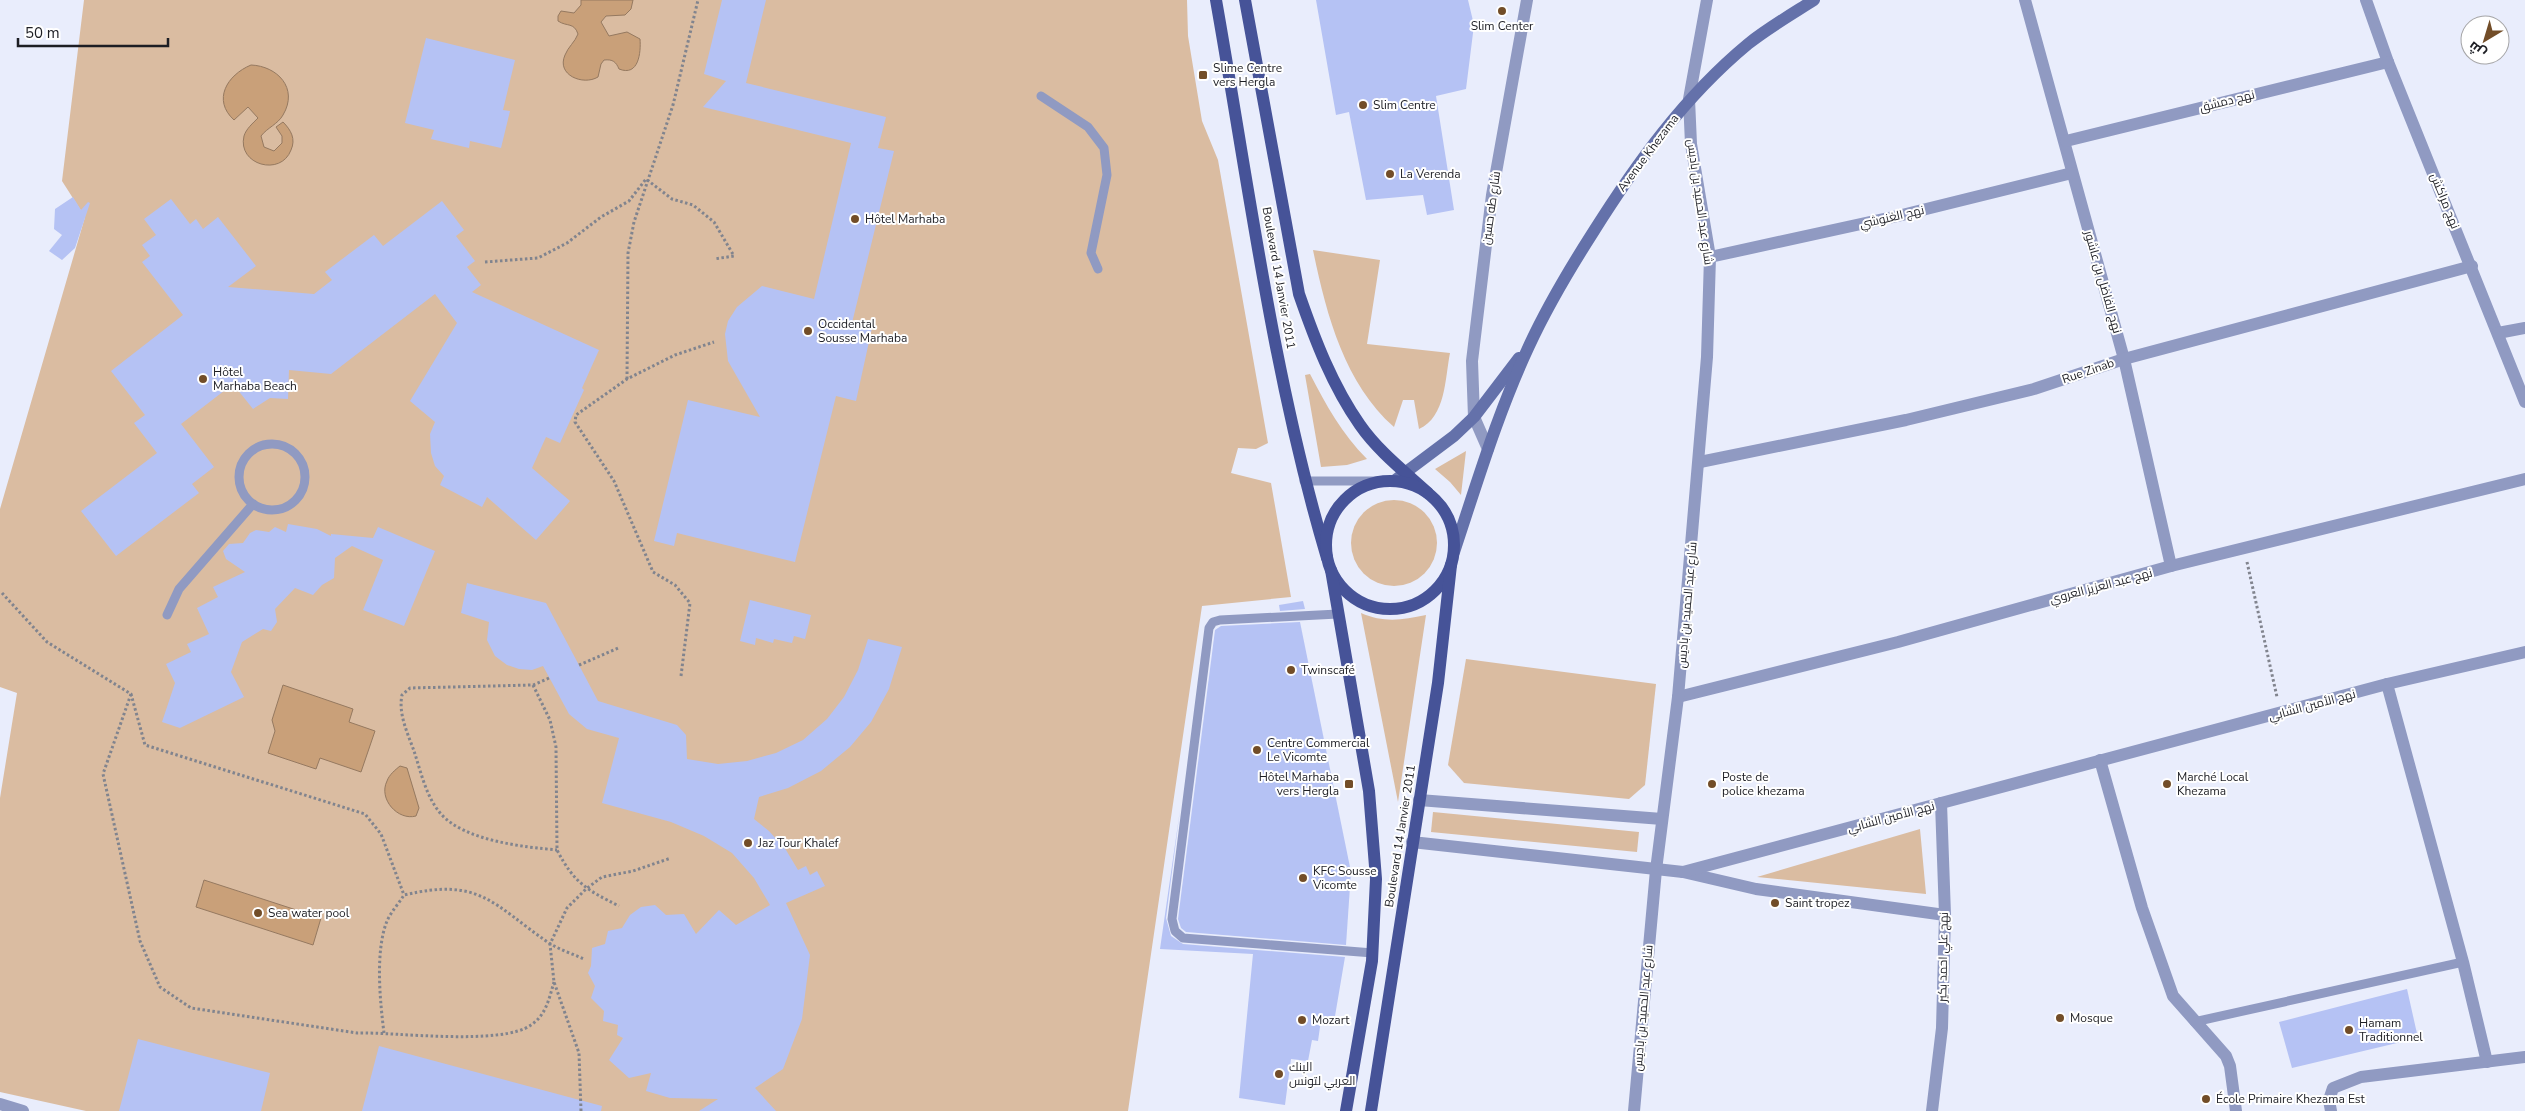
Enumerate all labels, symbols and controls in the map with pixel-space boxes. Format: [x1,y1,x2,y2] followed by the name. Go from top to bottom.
[1496,5,1508,17] marker: Slim Center
[18,15,168,47] scale bar
[2460,15,2510,65] north arrow
[1471,18,1534,34] place label: Slim Center
[25,23,60,43] text: 50 m
[2464,37,2490,63] text: ش
[1213,60,1282,90] place label: Slime Centre vers Hergla
[1197,69,1209,81] marker: Slime Centre vers Hergla
[2198,86,2256,116] street label: نهج دمشق
[1373,97,1436,113] place label: Slim Centre
[1357,99,1369,111] marker: Slim Centre
[1614,111,1682,195] street label: Avenue Khezama
[1683,138,1717,266] street label: شارع عبد الحميد بن باديس
[1400,166,1461,182] place label: La Verenda
[1384,168,1396,180] marker: La Verenda
[1478,170,1504,246] street label: شارع طه حسين
[2427,171,2463,231] street label: نهج مراكش
[1858,202,1926,234] street label: نهج الغنوشي
[1259,206,1299,350] street label: Boulevard 14 Janvier 2011
[865,211,945,227] place label: Hôtel Marhaba
[849,213,861,225] marker: Hôtel Marhaba
[2080,228,2125,335] street label: نهج الفاضل بن عاشور
[818,316,907,346] place label: Occidental Sousse Marhaba
[802,325,814,337] marker: Occidental Sousse Marhaba
[2060,355,2116,387] street label: Rue Zinab
[213,364,297,394] place label: Hôtel Marhaba Beach
[197,373,209,385] marker: Hôtel Marhaba Beach
[1674,541,1700,669] street label: شارع عبد الحميد بن باديس
[2048,565,2155,609] street label: نهج عبد العزيز العروي
[1301,662,1355,678] place label: Twinscafé
[1285,664,1297,676] marker: Twinscafé
[2267,686,2358,726] street label: نهج الأمين الشابي
[1267,735,1370,765] place label: Centre Commercial Le Vicomte
[1251,744,1263,756] marker: Centre Commercial Le Vicomte
[1381,764,1419,908] street label: Boulevard 14 Janvier 2011
[1259,769,1339,799] place label: Hôtel Marhaba vers Hergla
[1722,769,1805,799] place label: Poste de police khezama
[2177,769,2249,799] place label: Marché Local Khezama
[1343,778,1355,790] marker: Hôtel Marhaba vers Hergla
[1706,778,1718,790] marker: Poste de police khezama
[2161,778,2173,790] marker: Marché Local Khezama
[1846,798,1937,838] street label: نهج الأمين الشابي
[757,835,840,851] place label: Jaz Tour Khalef
[742,837,754,849] marker: Jaz Tour Khalef
[1312,863,1377,893] place label: KFC Sousse Vicomte
[1297,872,1309,884] marker: KFC Sousse Vicomte
[1785,895,1850,911] place label: Saint tropez
[1769,897,1781,909] marker: Saint tropez
[268,905,350,921] place label: Sea water pool
[252,907,264,919] marker: Sea water pool
[1934,912,1954,1003] street label: نهج علي احمد بكير
[1630,944,1656,1072] street label: شارع عبد الحميد بن باديس
[2070,1010,2113,1026] place label: Mosque
[1312,1012,1350,1028] place label: Mozart
[2054,1012,2066,1024] marker: Mosque
[1296,1014,1308,1026] marker: Mozart
[2359,1015,2423,1045] place label: Hamam Traditionnel
[2343,1024,2355,1036] marker: Hamam Traditionnel
[1289,1059,1356,1091] place label: البنك العربي لتونس
[1273,1068,1285,1080] marker: البنك العربي لتونس
[2216,1091,2366,1107] place label: École Primaire Khezama Est
[2200,1093,2212,1105] marker: École Primaire Khezama Est

